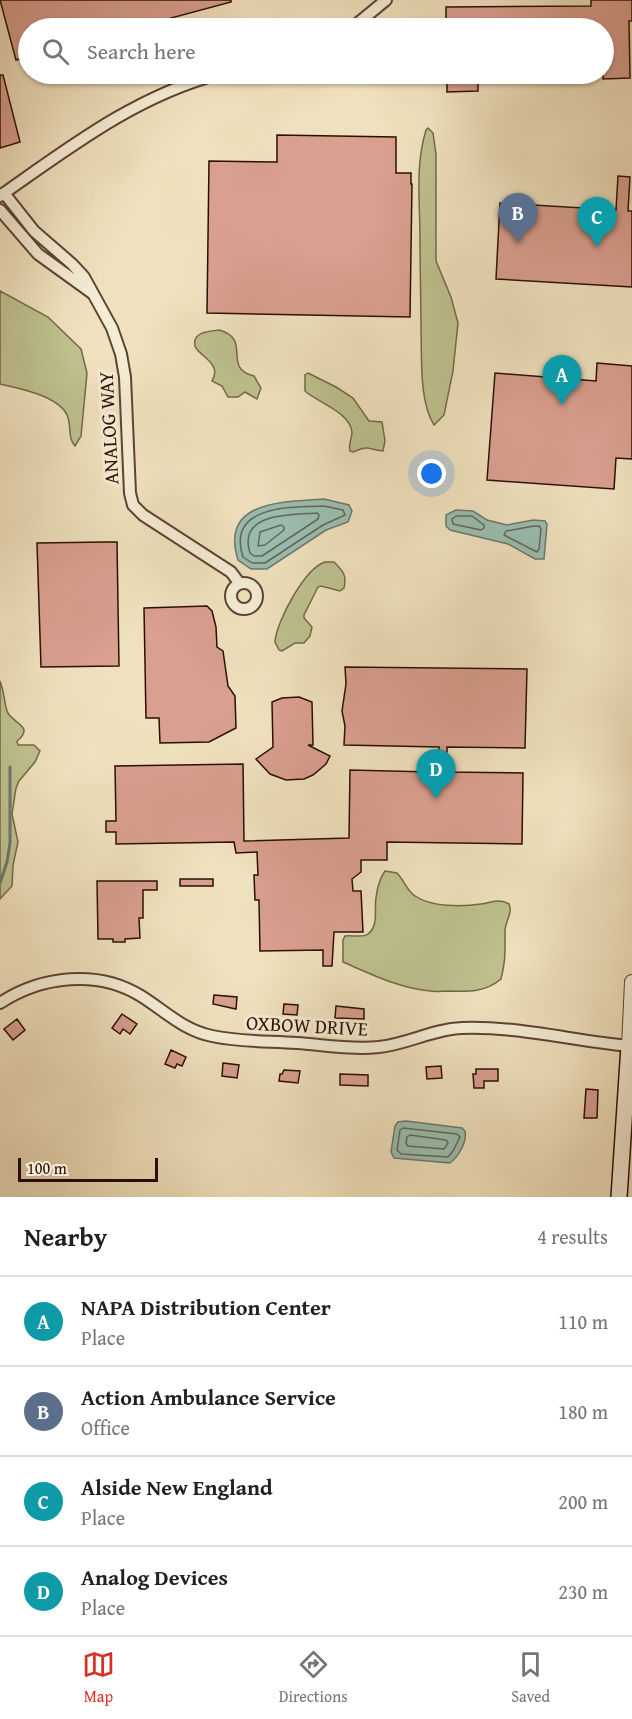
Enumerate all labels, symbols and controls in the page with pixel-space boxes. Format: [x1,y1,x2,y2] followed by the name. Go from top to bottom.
[18,18,614,84] search box
[39,35,72,68] icon: search
[87,35,196,67] text: Search here
[498,194,538,243] pin: B
[578,198,616,247] pin: C
[542,356,582,405] pin: A
[91,371,125,485] street label: ANALOG WAY
[417,459,446,488] your location
[416,750,456,799] pin: D
[245,1007,369,1043] street label: OXBOW DRIVE
[18,1155,158,1182] scale bar
[27,1156,67,1180] text: 100 m
[24,1217,107,1256] text: Nearby
[537,1222,608,1251] text: 4 results
[81,1291,331,1323] text: NAPA Distribution Center
[37,1307,50,1336] text: A
[558,1307,608,1336] text: 110 m
[81,1323,125,1352] text: Place
[81,1381,336,1413] text: Action Ambulance Service
[37,1397,50,1426] text: B
[558,1397,608,1426] text: 180 m
[81,1413,130,1442] text: Office
[81,1471,273,1503] text: Alside New England
[38,1487,49,1516] text: C
[558,1487,608,1516] text: 200 m
[81,1503,125,1532] text: Place
[81,1561,228,1593] text: Analog Devices
[37,1577,50,1606] text: D
[558,1577,608,1606] text: 230 m
[81,1593,125,1622] text: Place
[82,1648,115,1708] tab: Map
[279,1648,348,1708] tab: Directions
[511,1648,550,1708] tab: Saved

